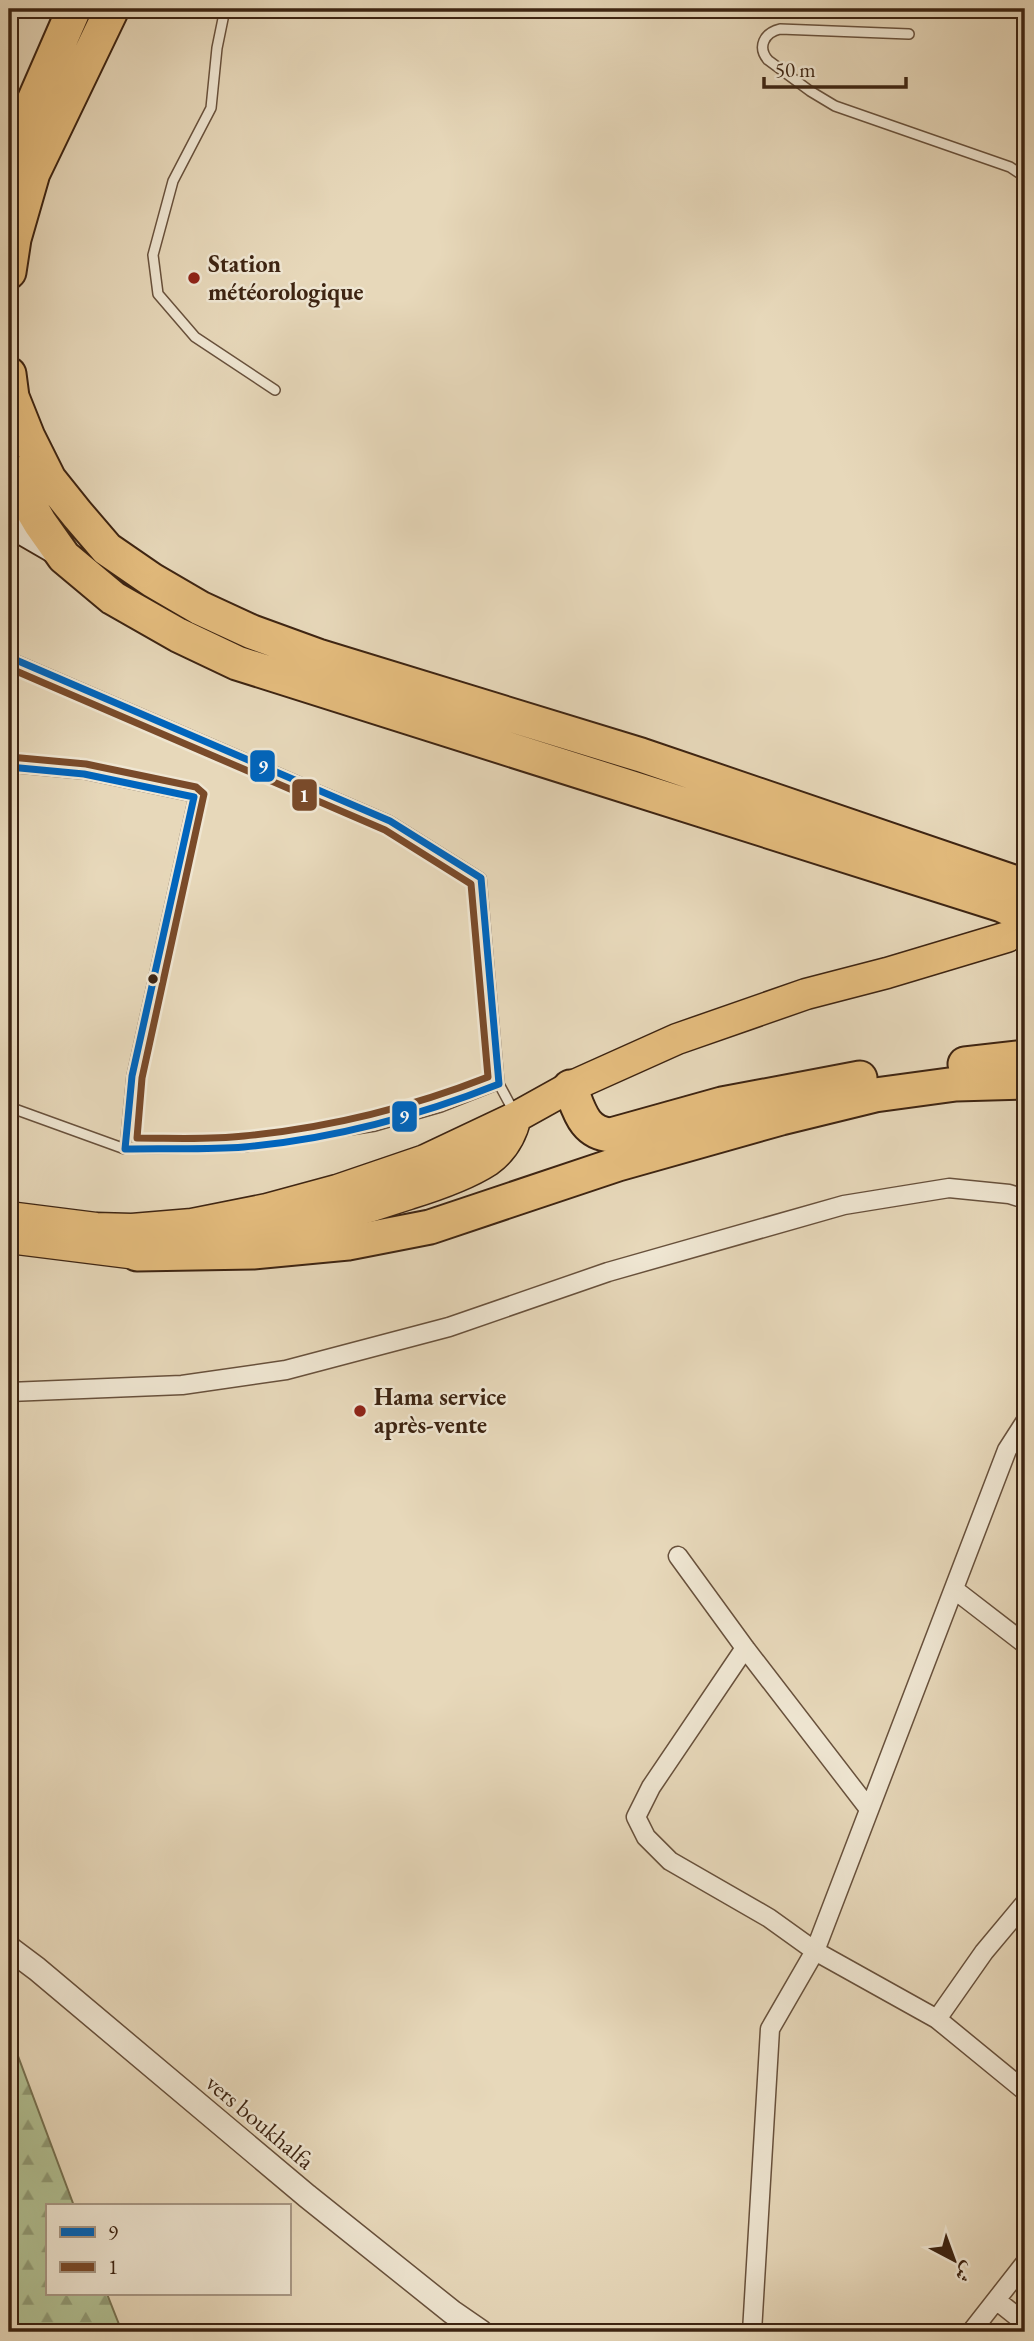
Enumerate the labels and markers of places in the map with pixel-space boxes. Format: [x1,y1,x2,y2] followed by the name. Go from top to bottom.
[208,248,363,308] place label: Station météorologique
[186,270,202,286] marker: Station météorologique
[146,972,160,986] unlabelled marker
[374,1381,506,1440] place label: Hama service après-vente
[352,1403,368,1419] marker: Hama service après-vente

